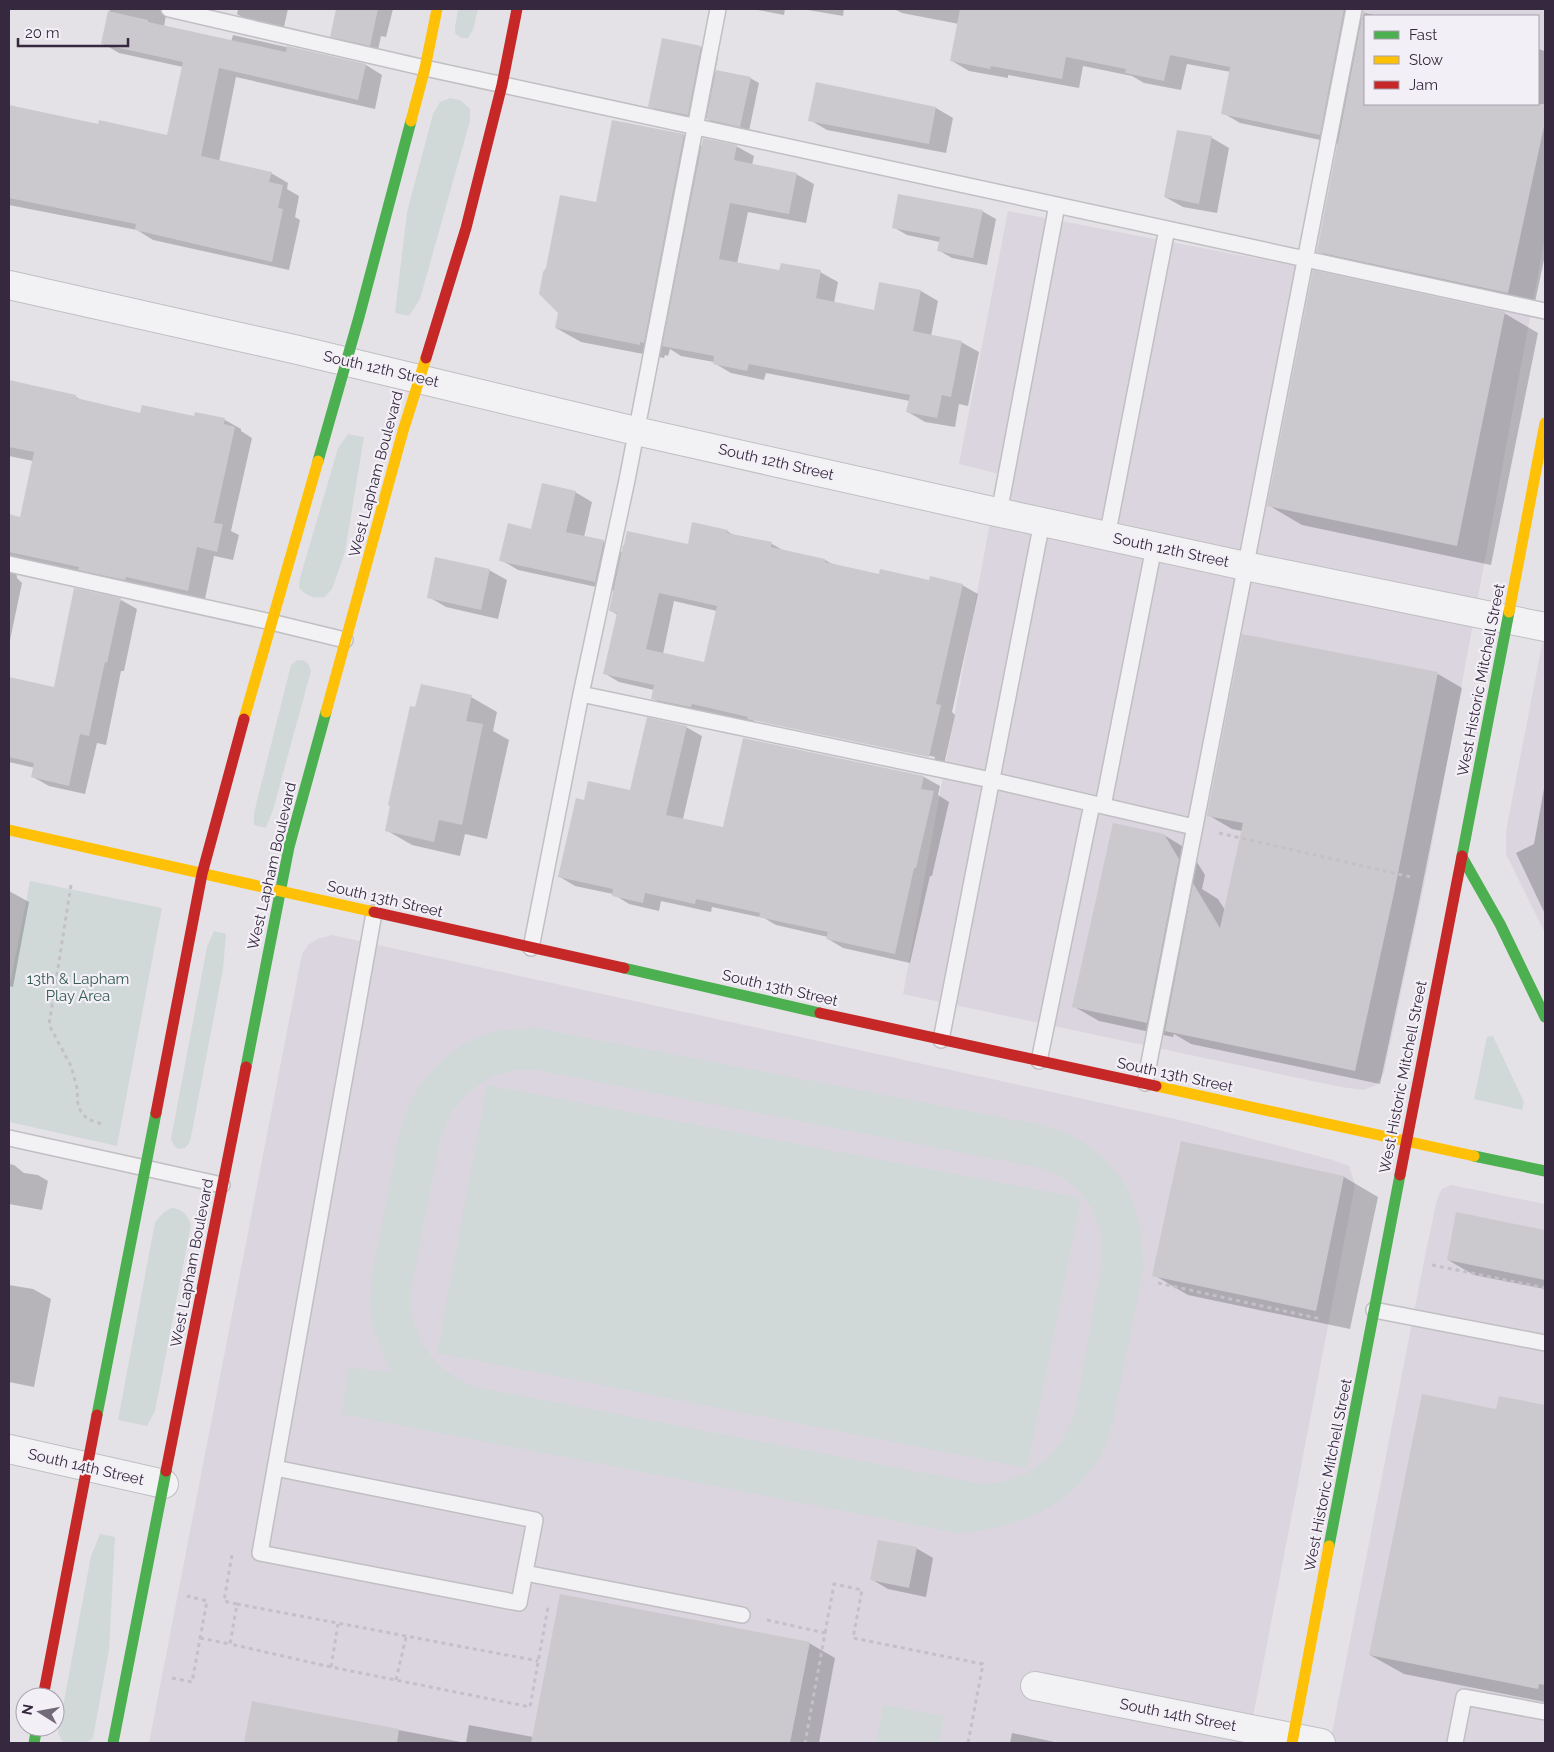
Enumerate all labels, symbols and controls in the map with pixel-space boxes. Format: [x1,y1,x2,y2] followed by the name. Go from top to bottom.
[18,15,128,47] scale bar
[1364,15,1539,105] legend
[25,24,60,42] text: 20 m
[1409,26,1437,44] text: Fast
[1409,51,1443,69] text: Slow
[1409,76,1438,94] text: Jam
[322,347,440,391] street label: South 12th Street
[345,389,407,559] street label: West Lapham Boulevard
[717,440,835,484] street label: South 12th Street
[1111,529,1231,571] street label: South 12th Street
[1453,582,1509,778] street label: West Historic Mitchell Street
[244,781,300,951] street label: West Lapham Boulevard
[325,877,445,921] street label: South 13th Street
[720,966,840,1010] street label: South 13th Street
[27,970,129,1005] park label: 13th & Lapham Play Area
[1375,979,1431,1175] street label: West Historic Mitchell Street
[1115,1054,1235,1096] street label: South 13th Street
[167,1177,217,1349] street label: West Lapham Boulevard
[1300,1377,1356,1573] street label: West Historic Mitchell Street
[26,1445,146,1489] street label: South 14th Street
[15,1687,65,1737] north arrow
[1118,1695,1238,1735] street label: South 14th Street
[18,1703,36,1716] text: N

